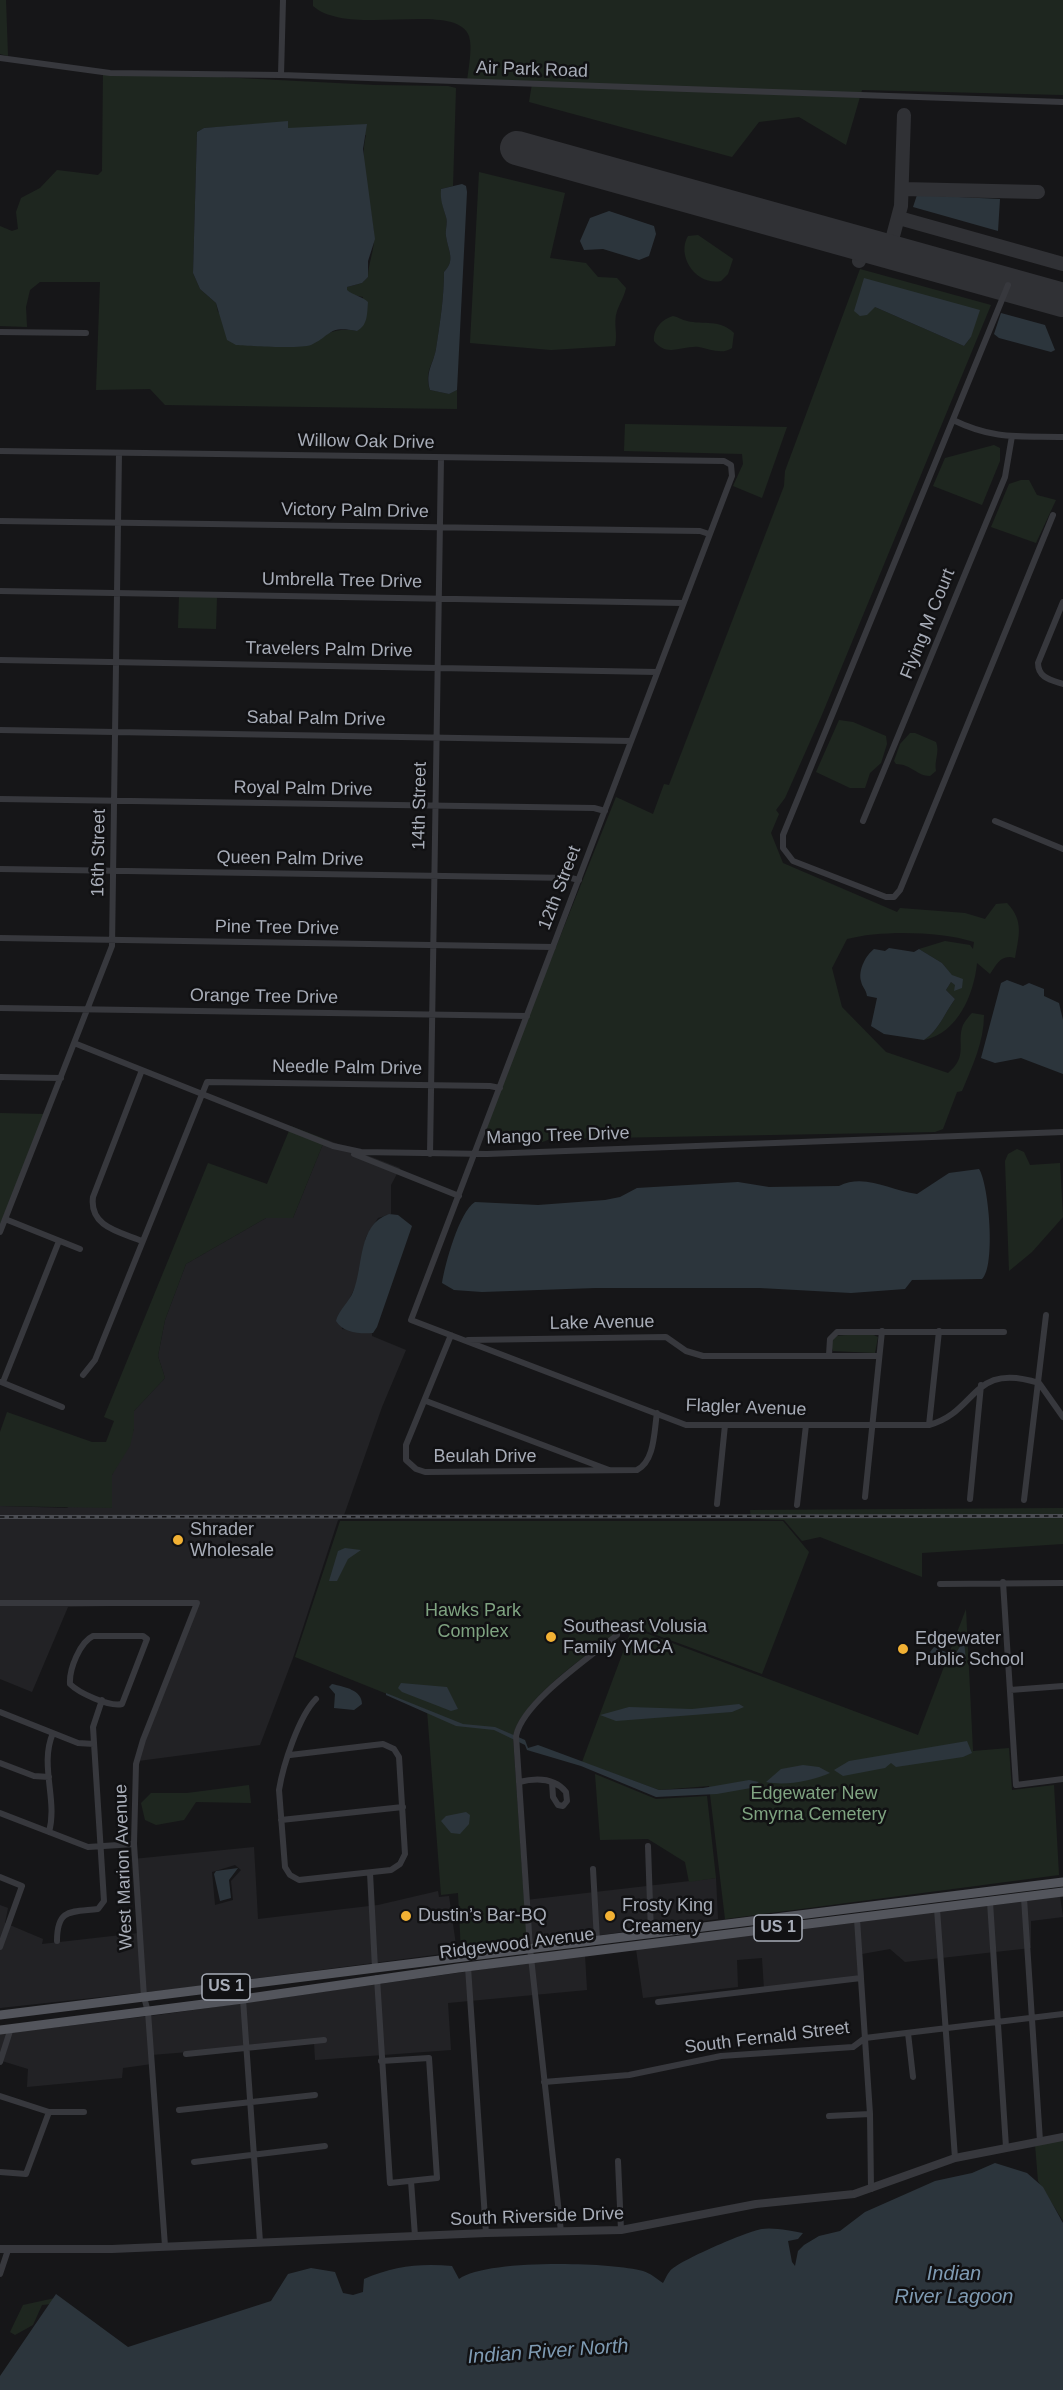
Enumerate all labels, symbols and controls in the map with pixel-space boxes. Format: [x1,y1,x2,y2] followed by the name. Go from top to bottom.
[476,57,588,83] street label: Air Park Road
[297,430,435,454] street label: Willow Oak Drive
[281,499,429,523] street label: Victory Palm Drive
[896,566,960,682] street label: Flying M Court
[262,569,422,593] street label: Umbrella Tree Drive
[245,638,413,662] street label: Travelers Palm Drive
[246,707,386,731] street label: Sabal Palm Drive
[408,762,432,850] street label: 14th Street
[233,777,373,801] street label: Royal Palm Drive
[87,809,111,897] street label: 16th Street
[534,843,586,933] street label: 12th Street
[216,847,364,871] street label: Queen Palm Drive
[215,916,339,940] street label: Pine Tree Drive
[190,985,338,1009] street label: Orange Tree Drive
[272,1056,422,1080] street label: Needle Palm Drive
[486,1123,630,1149] street label: Mango Tree Drive
[549,1311,655,1335] street label: Lake Avenue
[685,1395,807,1421] street label: Flagler Avenue
[433,1446,537,1468] street label: Beulah Drive
[190,1519,274,1562] place label: Shrader Wholesale
[171,1533,185,1547] marker: Shrader Wholesale
[425,1600,521,1642] park label: Hawks Park Complex
[563,1616,707,1658] place label: Southeast Volusia Family YMCA
[915,1628,1024,1670] place label: Edgewater Public School
[544,1630,558,1644] marker: Southeast Volusia Family YMCA
[896,1642,910,1656] marker: Edgewater Public School
[110,1783,138,1951] street label: West Marion Avenue
[741,1783,887,1826] park label: Edgewater New Smyrna Cemetery
[622,1895,713,1938] place label: Frosty King Creamery
[418,1905,547,1927] place label: Dustin’s Bar-BQ
[399,1909,413,1923] marker: Dustin’s Bar-BQ
[603,1909,617,1923] marker: Frosty King Creamery
[754,1915,802,1941] road number: US 1
[438,1924,596,1964] street label: Ridgewood Avenue
[202,1974,250,2000] road number: US 1
[683,2017,851,2059] street label: South Fernald Street
[450,2203,624,2231] street label: South Riverside Drive
[895,2262,1013,2309] water label: Indian River Lagoon
[467,2334,629,2370] water label: Indian River North

